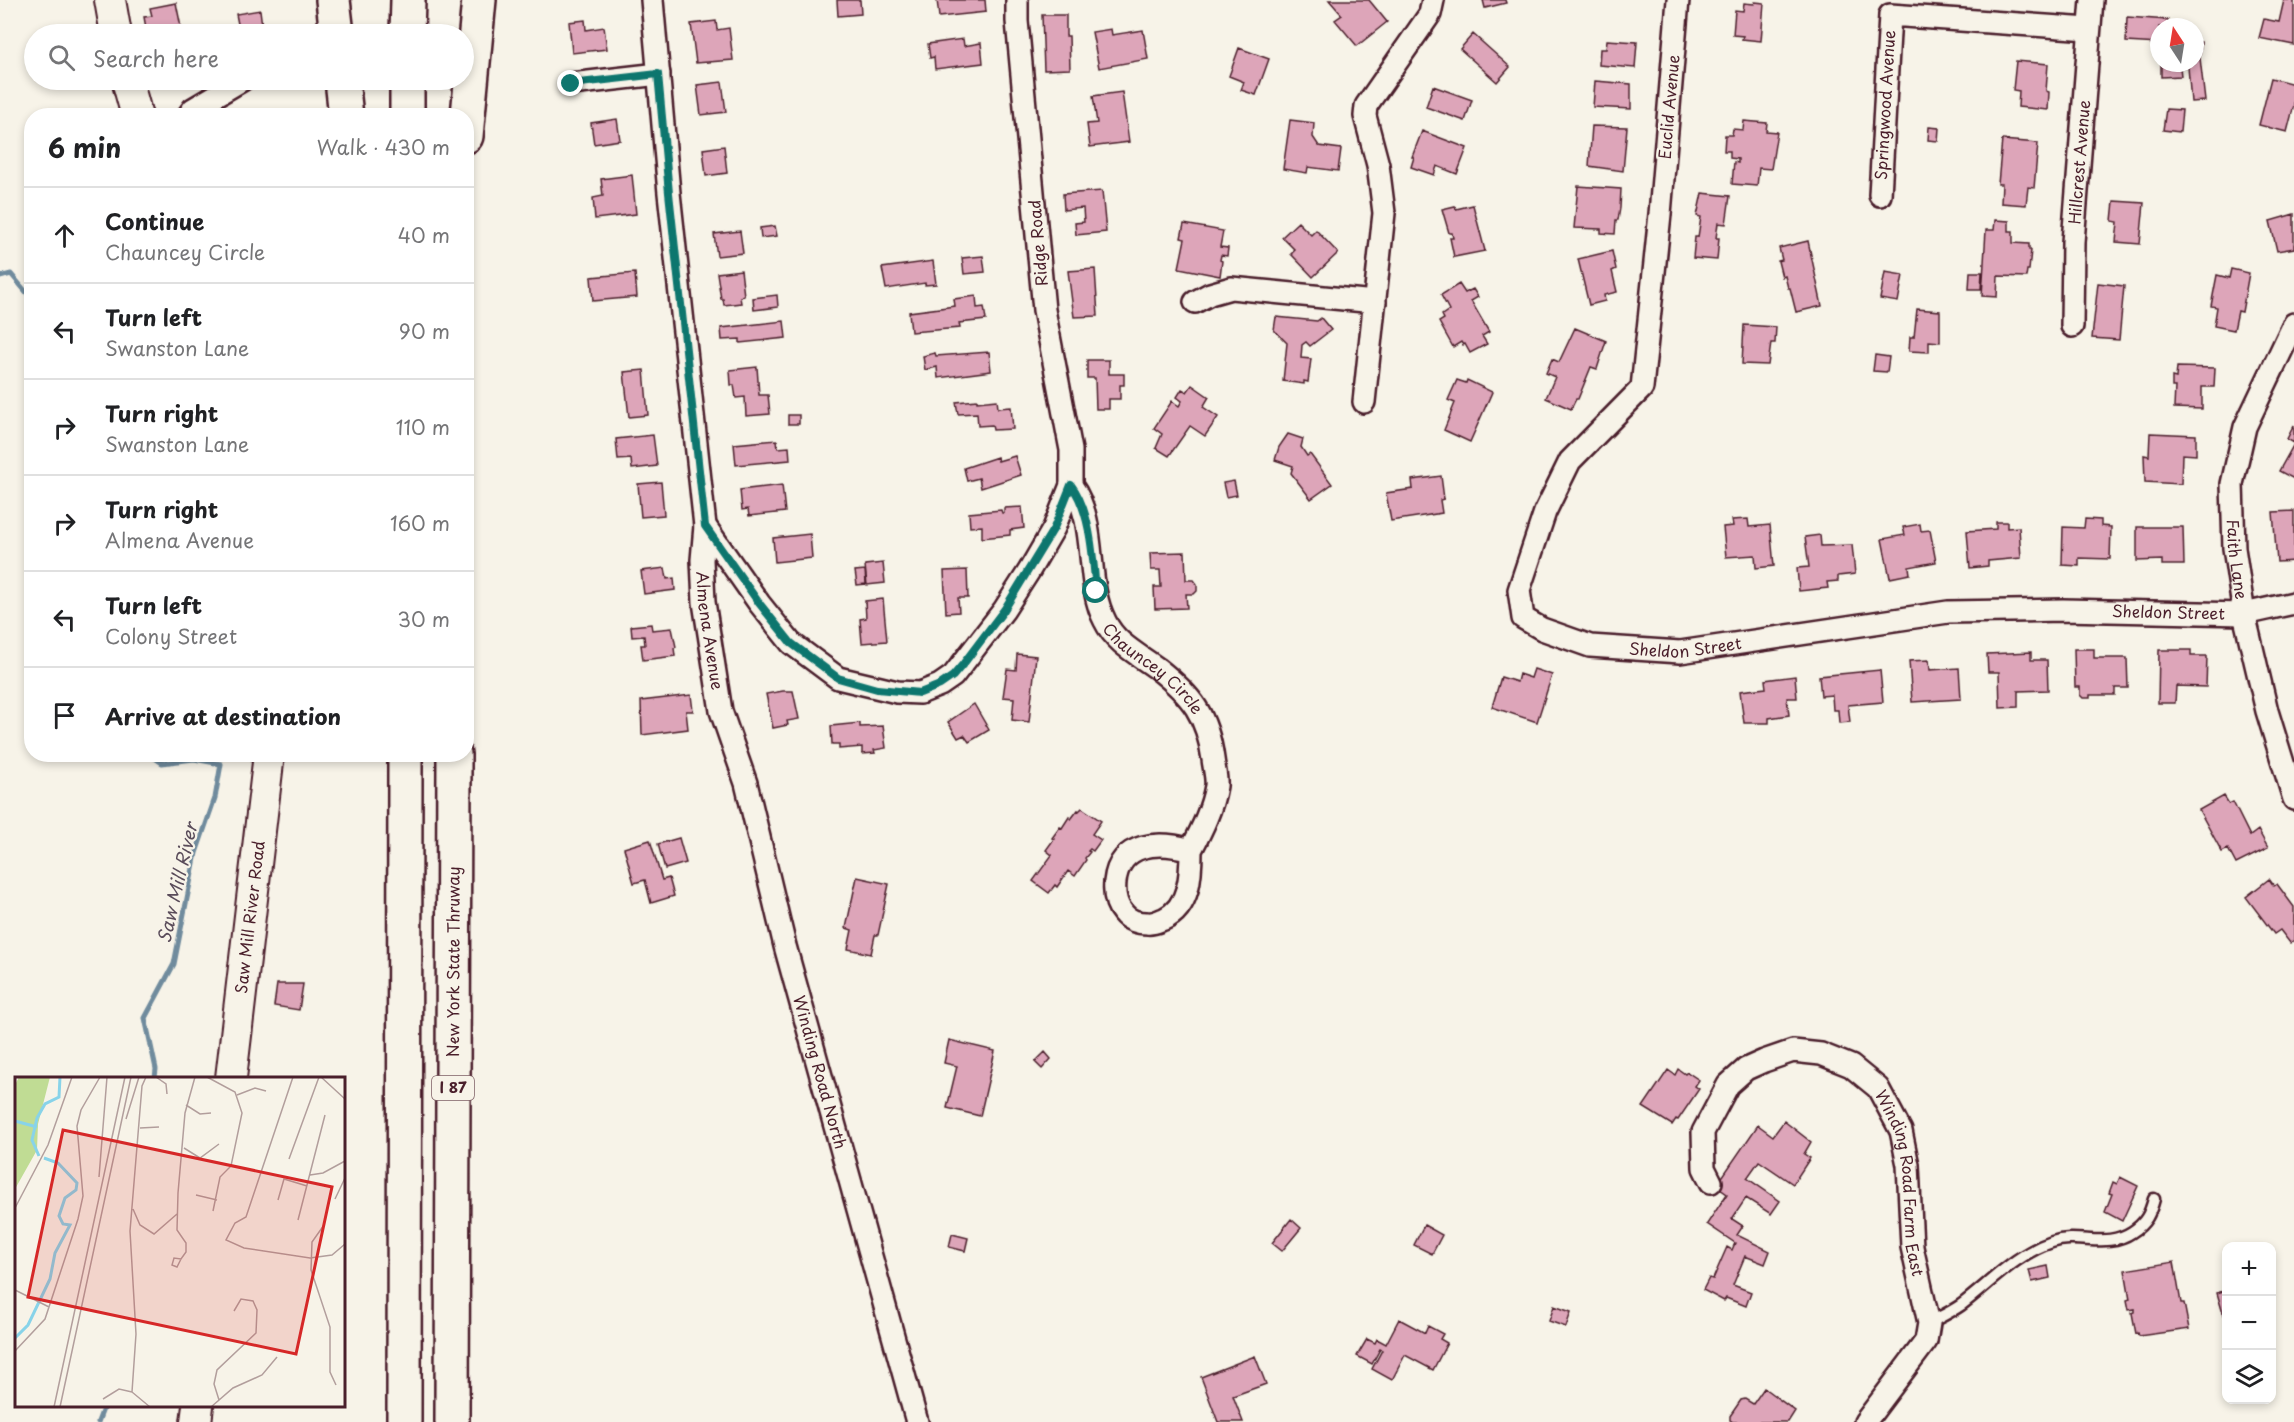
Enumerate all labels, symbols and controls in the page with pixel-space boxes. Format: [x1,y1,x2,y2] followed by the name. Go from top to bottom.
[2150,18,2204,72] north arrow
[24,24,474,90] search box
[1868,29,1900,181] street label: Springwood Avenue
[45,41,78,74] icon: search
[93,41,219,74] text: Search here
[1651,53,1685,160] street label: Euclid Avenue
[557,70,583,96] route end
[2061,99,2095,225] street label: Hillcrest Avenue
[48,128,121,167] text: 6 min
[317,132,450,162] text: Walk · 430 m
[1021,199,1053,287] street label: Ridge Road
[105,204,204,237] text: Continue
[48,219,81,252] icon: ahead
[398,220,450,250] text: 40 m
[105,237,265,267] text: Chauncey Circle
[105,300,202,333] text: Turn left
[48,315,81,348] icon: left
[399,316,450,346] text: 90 m
[105,333,249,363] text: Swanston Lane
[105,396,218,429] text: Turn right
[48,411,81,444] icon: right
[396,412,450,442] text: 110 m
[105,429,249,459] text: Swanston Lane
[105,492,218,525] text: Turn right
[48,507,81,540] icon: right
[390,508,450,538] text: 160 m
[2222,519,2255,601] street label: Faith Lane
[105,525,254,555] text: Almena Avenue
[692,571,731,692] street label: Almena Avenue
[1082,577,1108,603] route start
[105,588,202,621] text: Turn left
[2112,598,2226,625] street label: Sheldon Street
[48,603,81,636] icon: left
[397,604,450,634] text: 30 m
[1098,617,1210,718] street label: Chauncey Circle
[105,621,237,651] text: Colony Street
[1628,630,1743,663] street label: Sheldon Street
[48,699,81,732] icon: arrive
[105,699,341,732] text: Arrive at destination
[150,817,204,945] water label: Saw Mill River
[228,839,270,995] street label: Saw Mill River Road
[440,866,465,1058] street label: New York State Thruway
[788,993,854,1151] street label: Winding Road North
[432,1076,474,1100] road number: I 87
[15,1077,345,1407] inset map
[1870,1085,1931,1278] street label: Winding Road Farm East
[2222,1242,2276,1404] map controls
[2222,1242,2276,1296] button: +
[2222,1296,2276,1350] button: −
[2222,1350,2276,1404] button: layers

